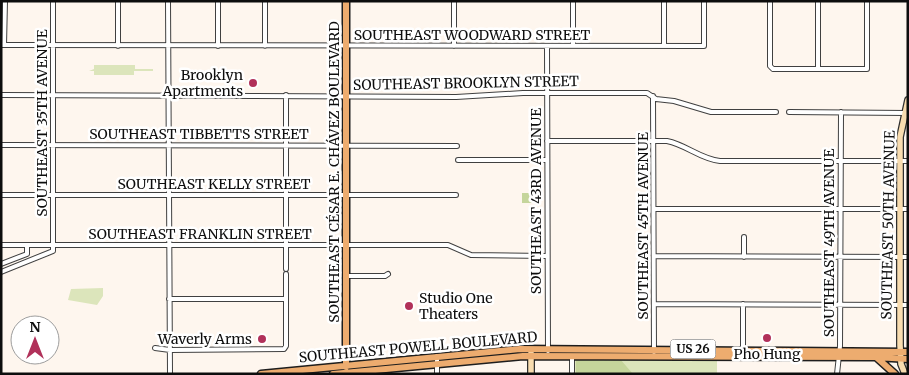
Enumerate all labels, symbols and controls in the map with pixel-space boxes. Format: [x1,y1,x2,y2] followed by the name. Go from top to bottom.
[325,21,343,323] street label: SOUTHEAST CÉSAR E. CHÁVEZ BOULEVARD
[354,26,591,44] street label: SOUTHEAST WOODWARD STREET
[33,29,51,217] street label: SOUTHEAST 35TH AVENUE
[162,66,243,100] place label: Brooklyn Apartments
[353,72,579,94] street label: SOUTHEAST BROOKLYN STREET
[247,77,259,89] marker: Brooklyn Apartments
[527,108,545,294] street label: SOUTHEAST 43RD AVENUE
[89,125,309,143] street label: SOUTHEAST TIBBETTS STREET
[877,130,899,320] street label: SOUTHEAST 50TH AVENUE
[634,132,652,320] street label: SOUTHEAST 45TH AVENUE
[820,149,838,337] street label: SOUTHEAST 49TH AVENUE
[117,175,311,193] street label: SOUTHEAST KELLY STREET
[88,225,312,243] street label: SOUTHEAST FRANKLIN STREET
[419,289,493,323] place label: Studio One Theaters
[403,300,415,312] marker: Studio One Theaters
[10,315,60,365] north arrow
[29,318,41,336] text: N
[298,328,538,366] street label: SOUTHEAST POWELL BOULEVARD
[157,330,252,348] place label: Waverly Arms
[761,332,773,344] marker: Pho Hung
[256,333,268,345] marker: Waverly Arms
[670,339,716,358] road number: US 26
[734,345,801,363] place label: Pho Hung

